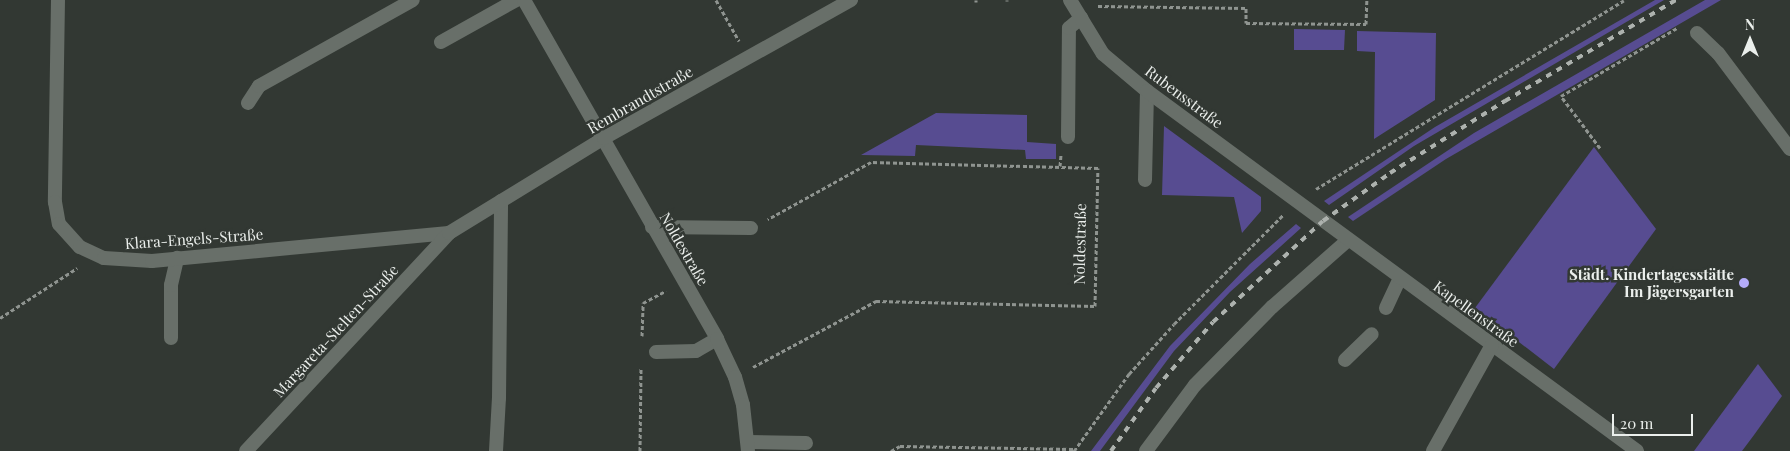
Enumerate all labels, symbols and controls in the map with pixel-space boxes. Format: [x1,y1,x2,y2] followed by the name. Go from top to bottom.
[1725,15,1775,65] north arrow
[1745,15,1755,34] text: N
[1142,62,1226,132] street label: Rubensstraße
[584,63,696,137] street label: Rembrandtstraße
[1070,203,1090,285] street label: Noldestraße
[656,209,712,289] street label: Noldestraße
[124,225,264,253] street label: Klara-Engels-Straße
[270,261,402,401] street label: Margareta-Stelten-Straße
[1569,265,1734,300] place label: Städt. Kindertagesstätte Im Jägersgarten
[1430,277,1522,351] street label: Kapellenstraße
[1738,277,1750,289] marker: Städt. Kindertagesstätte Im Jägersgarten
[1615,404,1696,436] scale bar
[1620,413,1653,433] text: 20 m

